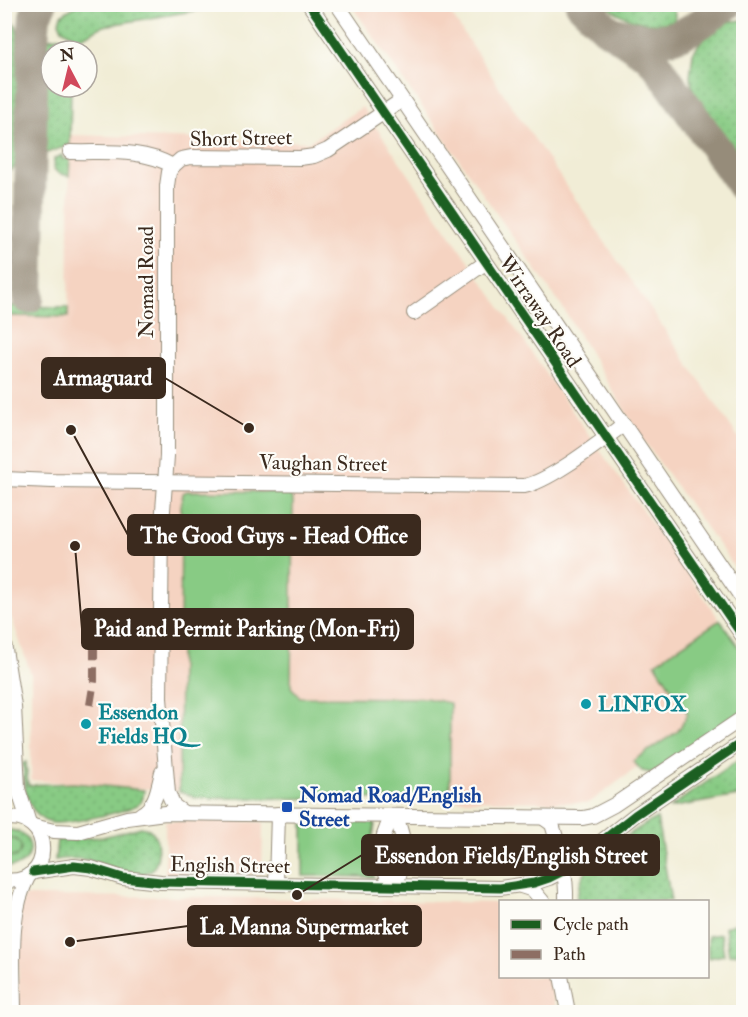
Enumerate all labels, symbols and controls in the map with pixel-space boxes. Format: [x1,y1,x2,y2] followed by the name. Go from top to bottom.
[39,39,99,99] north arrow
[58,44,76,66] text: N
[190,124,293,153] street label: Short Street
[133,225,160,338] street label: Nomad Road
[492,249,587,373] street label: Wirraway Road
[42,358,165,398] callout: Armaguard
[53,364,152,393] text: Armaguard
[259,449,388,478] street label: Vaughan Street
[128,515,420,555] callout: The Good Guys - Head Office
[139,522,409,551] text: The Good Guys - Head Office
[82,609,413,649] callout: Paid and Permit Parking (Mon-Fri)
[94,615,400,644] text: Paid and Permit Parking (Mon-Fri)
[598,691,687,718] place label: LINFOX
[579,697,593,711] marker: LINFOX
[98,699,202,750] place label: Essendon Fields HQ
[79,717,93,731] marker: Essendon Fields HQ
[298,782,482,833] place label: Nomad Road/English Street
[280,800,294,814] marker: Nomad Road/English Street
[362,835,659,875] callout: Essendon Fields/English Street
[374,842,648,871] text: Essendon Fields/English Street
[170,851,291,880] street label: English Street
[499,900,709,978] legend
[188,906,421,946] callout: La Manna Supermarket
[200,913,409,942] text: La Manna Supermarket
[553,913,629,936] text: Cycle path
[553,943,586,966] text: Path

